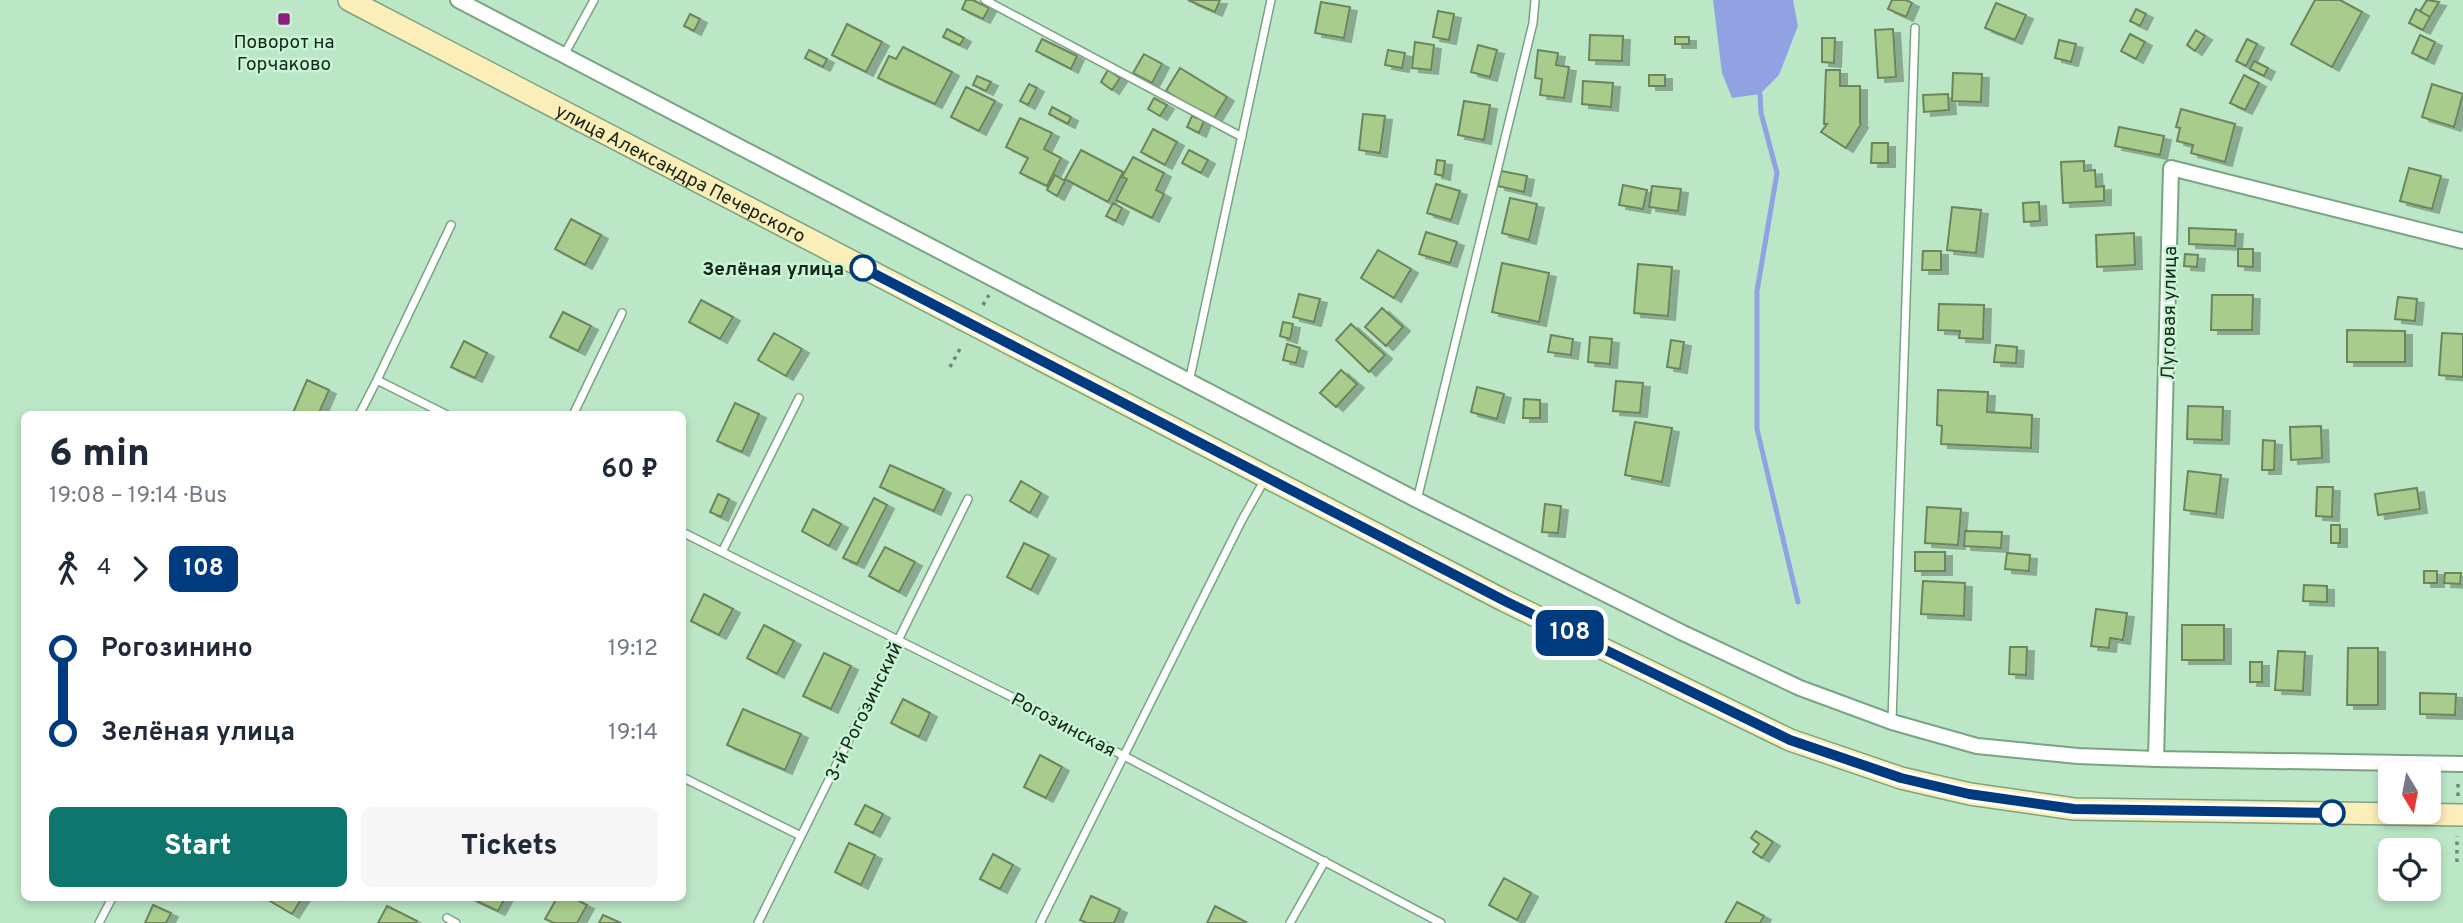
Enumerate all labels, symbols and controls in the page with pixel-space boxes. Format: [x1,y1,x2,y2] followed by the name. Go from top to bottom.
[276,11,292,27] marker: Поворот на Горчаково
[233,31,335,77] place label: Поворот на Горчаково
[551,99,809,249] street label: улица Александра Печерского
[2157,246,2183,380] street label: Луговая улица
[850,255,876,281] marker: Зелёная улица
[702,258,844,282] place label: Зелёная улица
[49,431,150,480] text: 6 min
[601,454,658,487] text: 60 ₽
[49,482,227,511] text: 19:08 – 19:14 · Bus
[49,550,87,588] icon: walk
[121,550,159,588] icon: forward
[97,554,111,583] text: 4
[183,554,224,584] text: 108
[1530,610,1610,656] line badge: 108
[1550,618,1590,648] text: 108
[101,633,253,666] text: Рогозинино
[608,635,658,664] text: 19:12
[821,638,909,785] street label: 3-й Рогозинский
[1006,688,1120,763] street label: Рогозинская
[101,717,295,750] text: Зелёная улица
[608,719,658,748] text: 19:14
[2378,761,2441,824] north arrow
[2378,761,2441,901] map controls
[2319,800,2345,826] unlabelled marker
[49,807,347,887] button: Start
[361,807,658,887] button: Tickets
[2378,838,2441,901] button: locate

